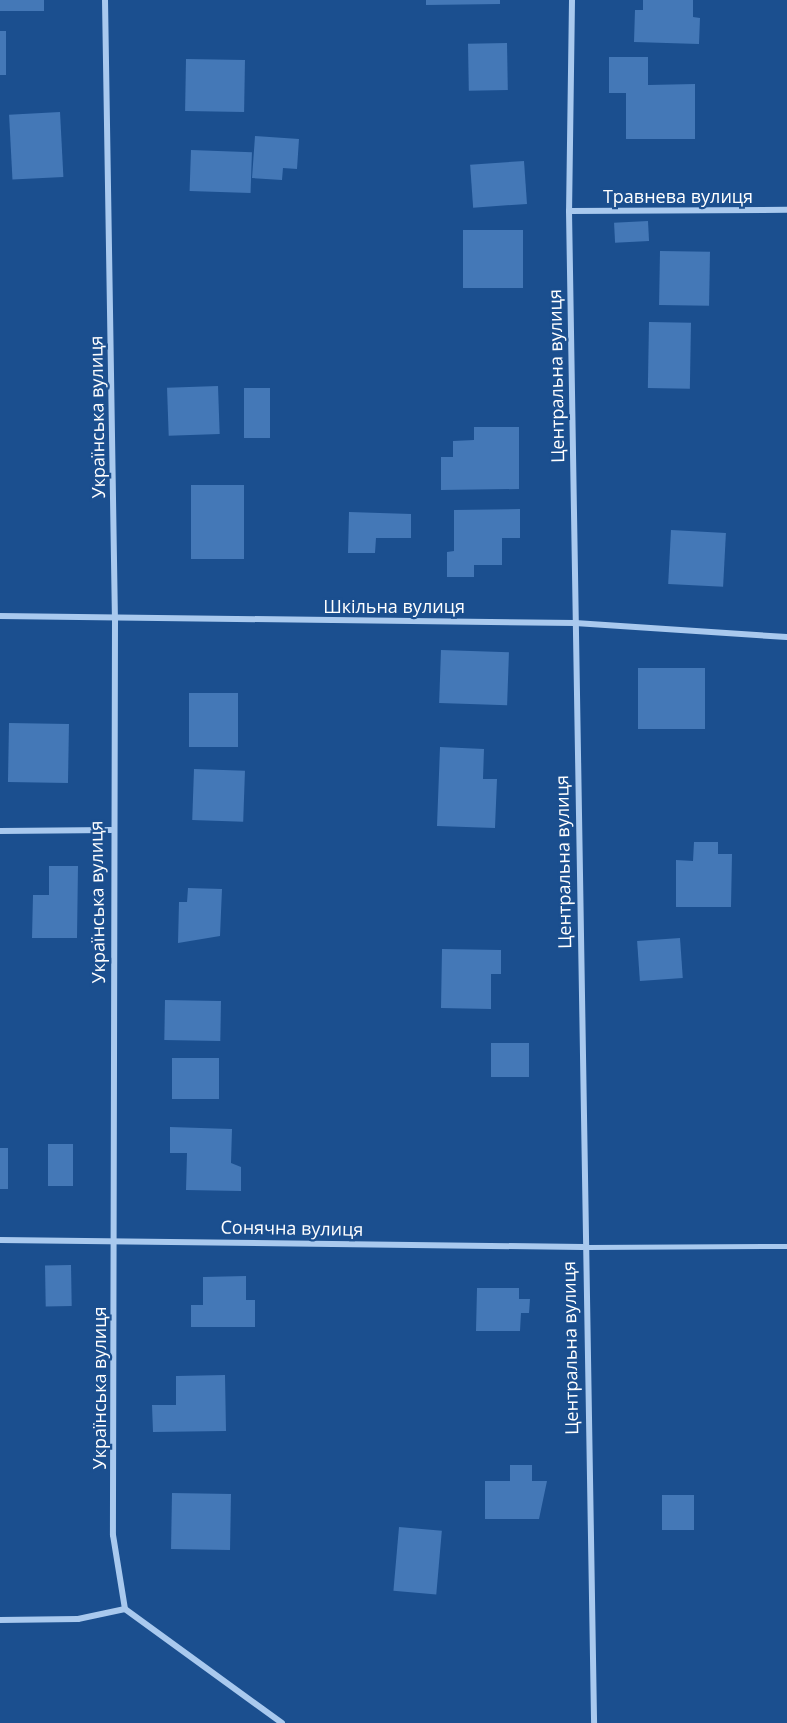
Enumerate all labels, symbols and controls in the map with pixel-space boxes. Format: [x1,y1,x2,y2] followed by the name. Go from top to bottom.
[603,185,753,207] street label: Травнева вулиця
[544,289,568,463] street label: Центральна вулиця
[85,335,109,499] street label: Українська вулиця
[323,595,465,617] street label: Шкільна вулиця
[551,775,575,949] street label: Центральна вулиця
[85,820,109,984] street label: Українська вулиця
[220,1216,364,1240] street label: Сонячна вулиця
[558,1261,582,1435] street label: Центральна вулиця
[88,1307,110,1469] street label: Українська вулиця

